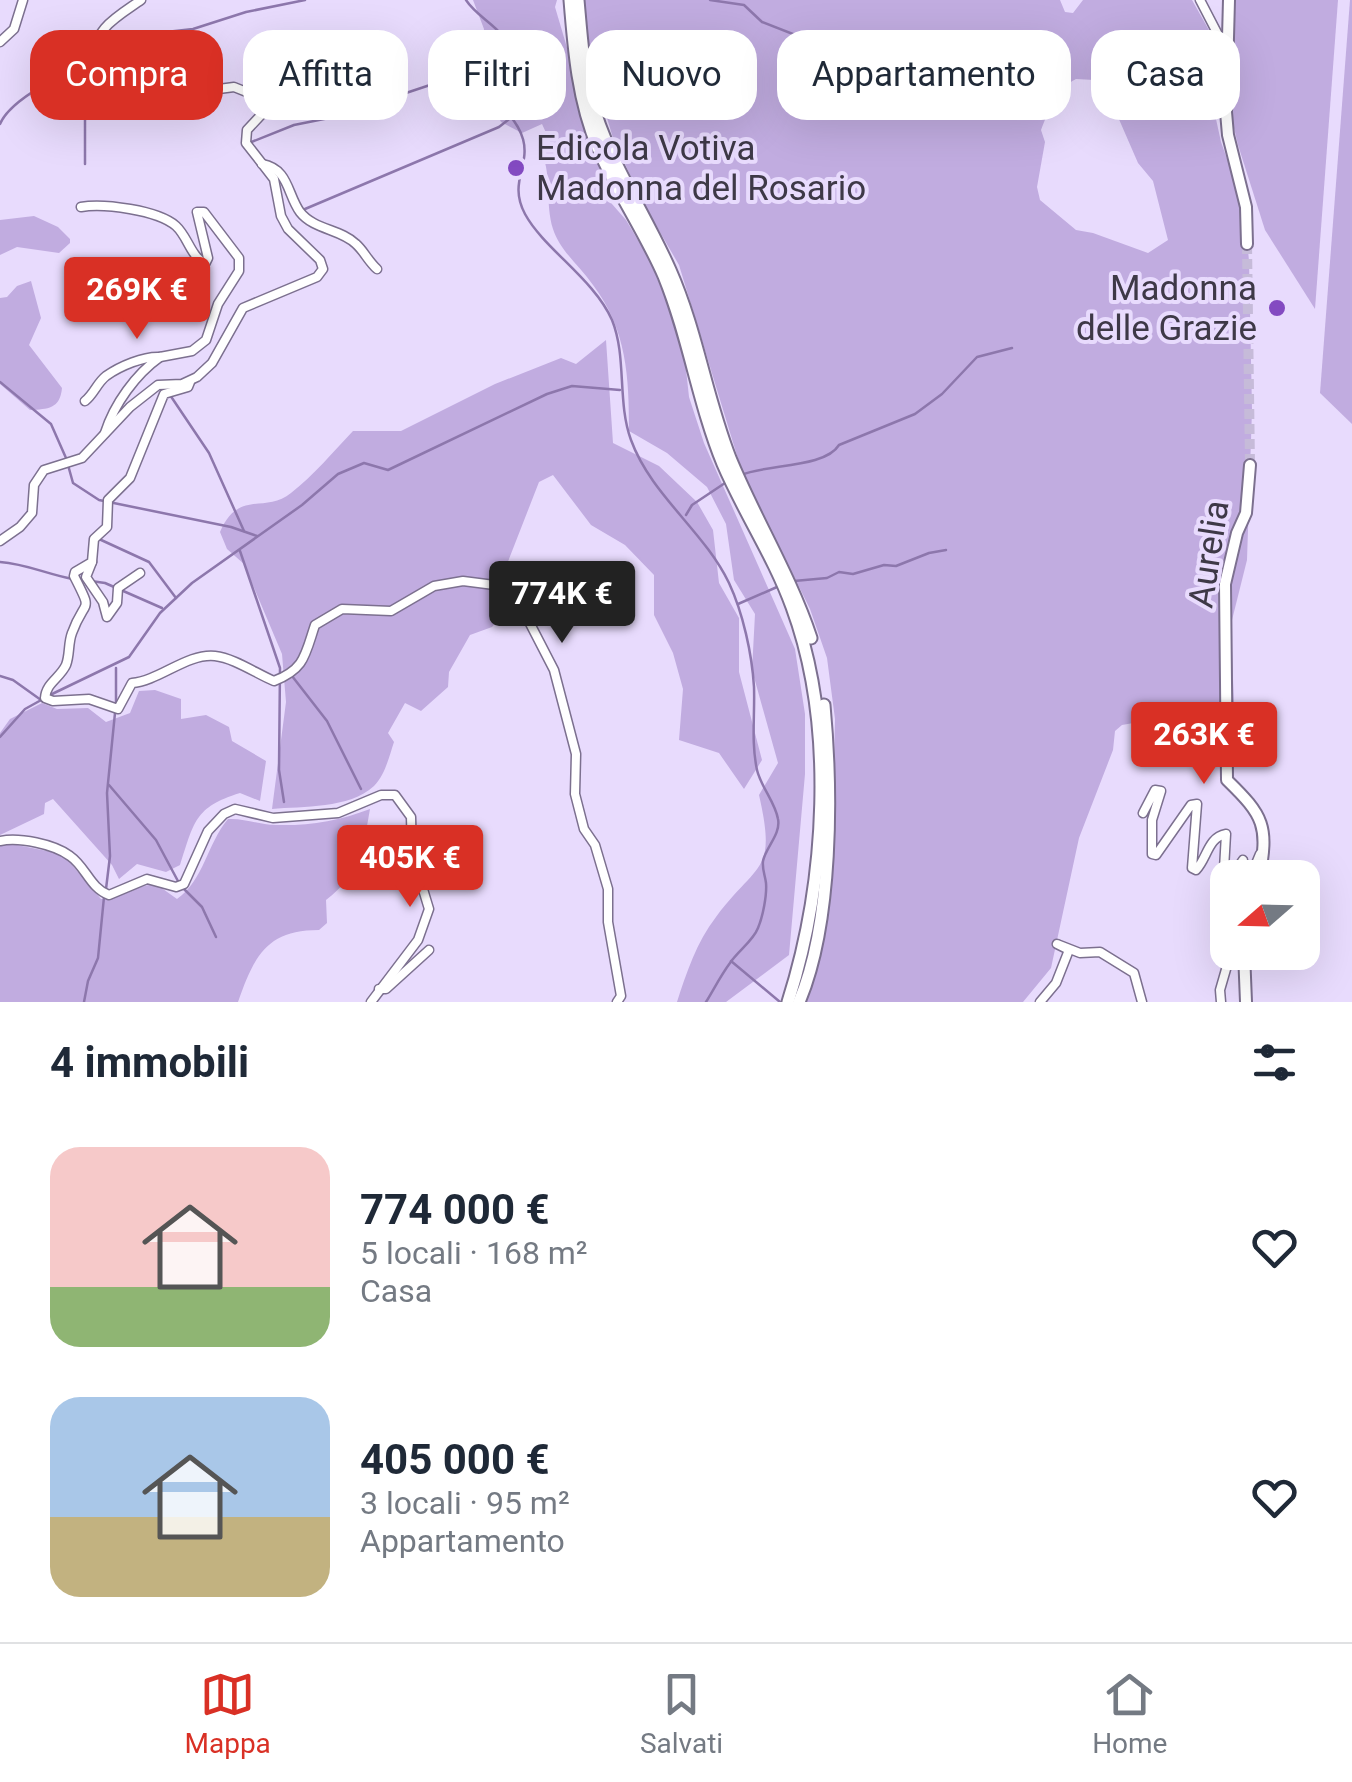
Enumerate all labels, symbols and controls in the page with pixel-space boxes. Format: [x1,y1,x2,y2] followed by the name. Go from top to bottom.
[30,30,223,120] chip: Compra
[243,30,408,120] chip: Affitta
[428,30,566,120] chip: Filtri
[586,30,757,120] chip: Nuovo
[777,30,1071,120] chip: Appartamento
[1091,30,1240,120] chip: Casa
[536,128,866,209] place label: Edicola Votiva Madonna del Rosario
[505,157,527,179] marker: Edicola Votiva Madonna del Rosario
[56,257,218,342] pin: 269K €
[1076,268,1257,349] place label: Madonna delle Grazie
[86,270,188,308] text: 269K €
[1266,297,1288,319] marker: Madonna delle Grazie
[1180,497,1238,611] street label: Aurelia
[481,561,643,646] pin: 774K €
[511,574,613,612] text: 774K €
[1123,702,1285,787] pin: 263K €
[1153,715,1255,753] text: 263K €
[329,825,491,910] pin: 405K €
[359,838,461,876] text: 405K €
[1210,860,1320,970] north arrow
[1210,860,1320,970] map controls
[1247,1035,1302,1090] icon: filters
[50,1038,249,1087] text: 4 immobili
[360,1185,550,1234] text: 774 000 €
[130,1187,250,1307] icon: home
[1247,1220,1302,1275] icon: heart
[360,1234,588,1272] text: 5 locali · 168 m²
[360,1272,432,1310] text: Casa
[360,1435,550,1484] text: 405 000 €
[130,1437,250,1557] icon: home
[1247,1470,1302,1525] icon: heart
[360,1484,570,1522] text: 3 locali · 95 m²
[360,1522,565,1560] text: Appartamento
[185,1667,271,1760] tab: Mappa
[640,1667,723,1760] tab: Salvati
[1092,1667,1167,1760] tab: Home

